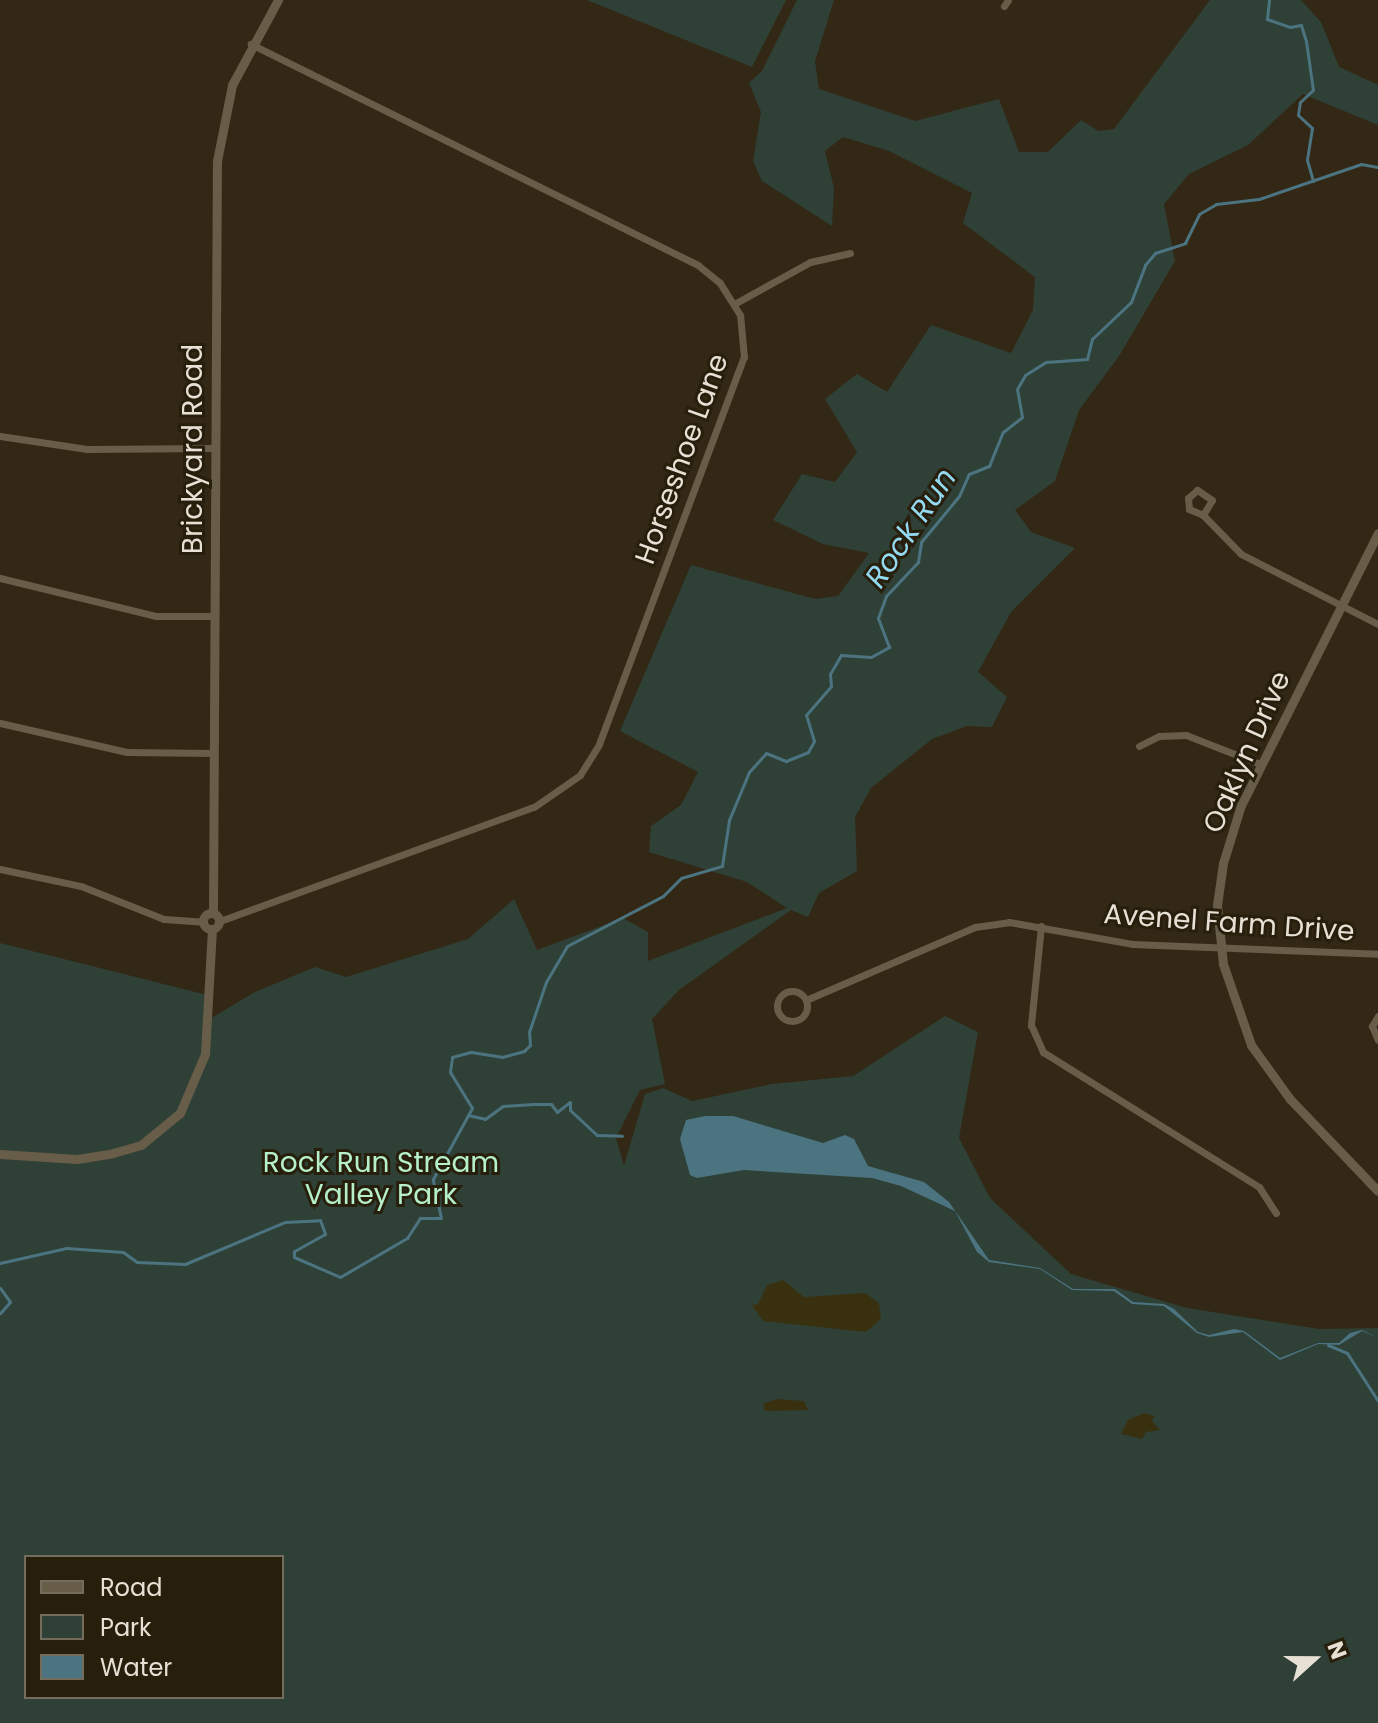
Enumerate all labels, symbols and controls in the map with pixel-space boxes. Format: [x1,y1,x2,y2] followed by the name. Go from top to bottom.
[176,344,210,554] street label: Brickyard Road
[628,349,736,569] street label: Horseshoe Lane
[858,461,964,595] water label: Rock Run
[1196,666,1298,838] street label: Oaklyn Drive
[1102,897,1356,949] street label: Avenel Farm Drive
[263,1146,499,1212] park label: Rock Run Stream Valley Park
[24,1555,284,1699] legend
[100,1571,162,1604] text: Road
[100,1611,151,1644] text: Park
[1274,1619,1354,1699] north arrow
[1319,1637,1354,1663] text: N
[100,1651,172,1684] text: Water

